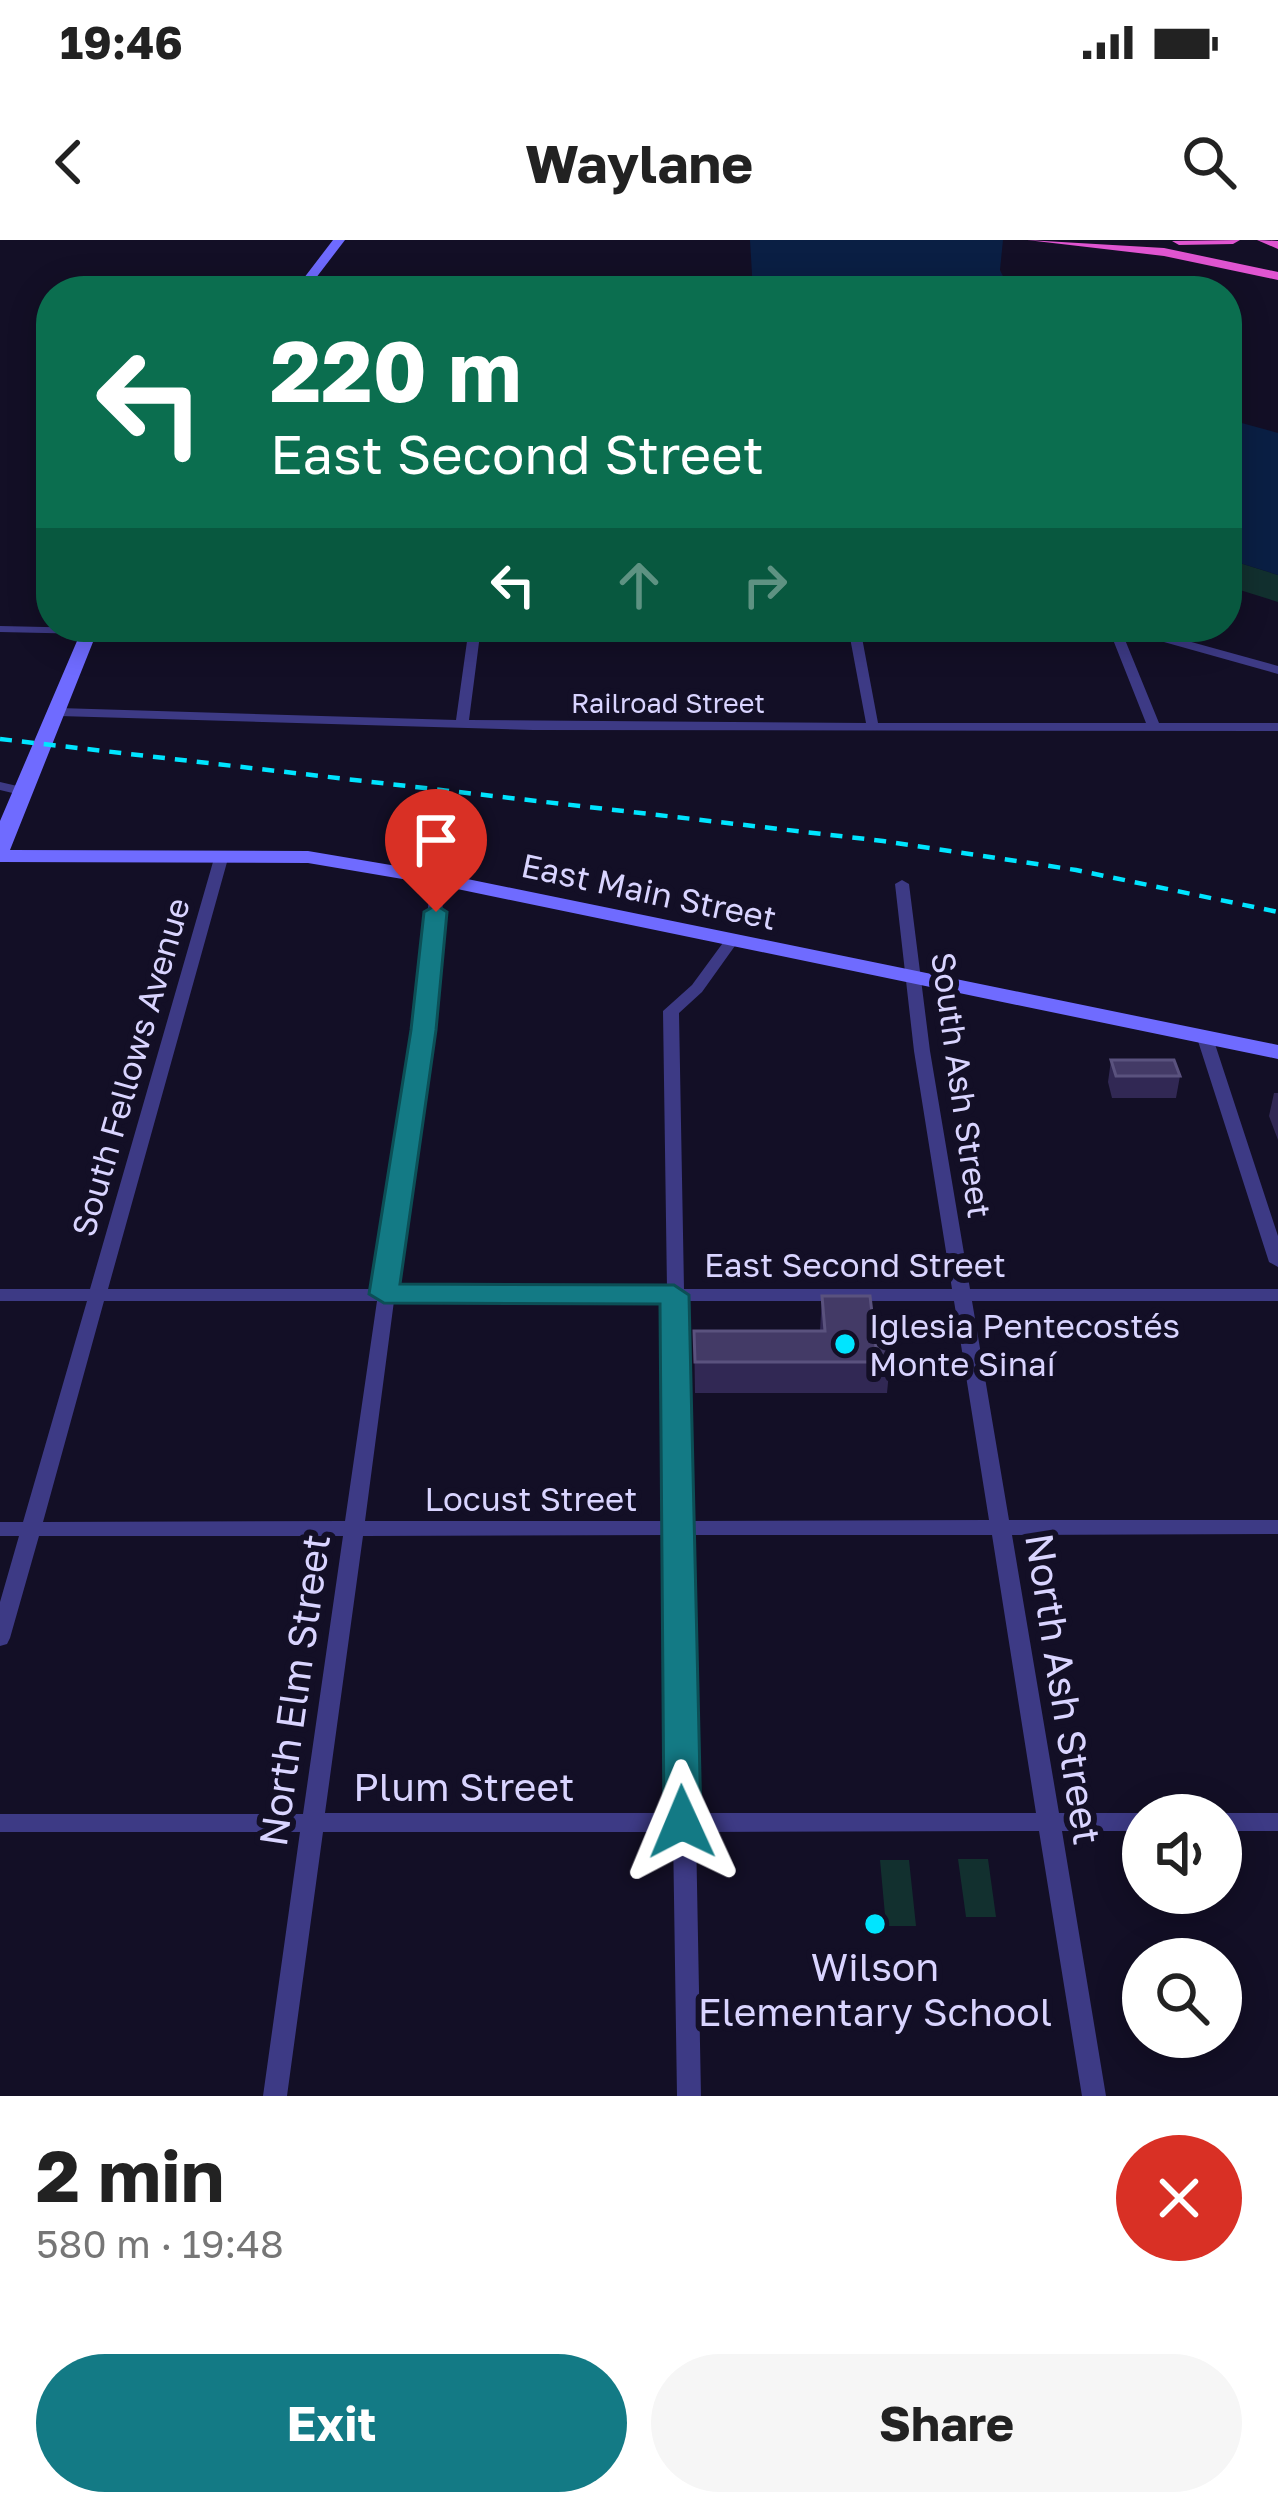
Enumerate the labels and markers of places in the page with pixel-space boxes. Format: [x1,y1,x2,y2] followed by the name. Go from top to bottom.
[385,789,487,912] pin
[869,1306,1180,1383] place label: Iglesia Pentecostés Monte Sinaí
[832,1331,858,1357] marker: Iglesia Pentecostés Monte Sinaí
[862,1911,888,1937] marker: Wilson Elementary School
[698,1943,1052,2035] place label: Wilson Elementary School

